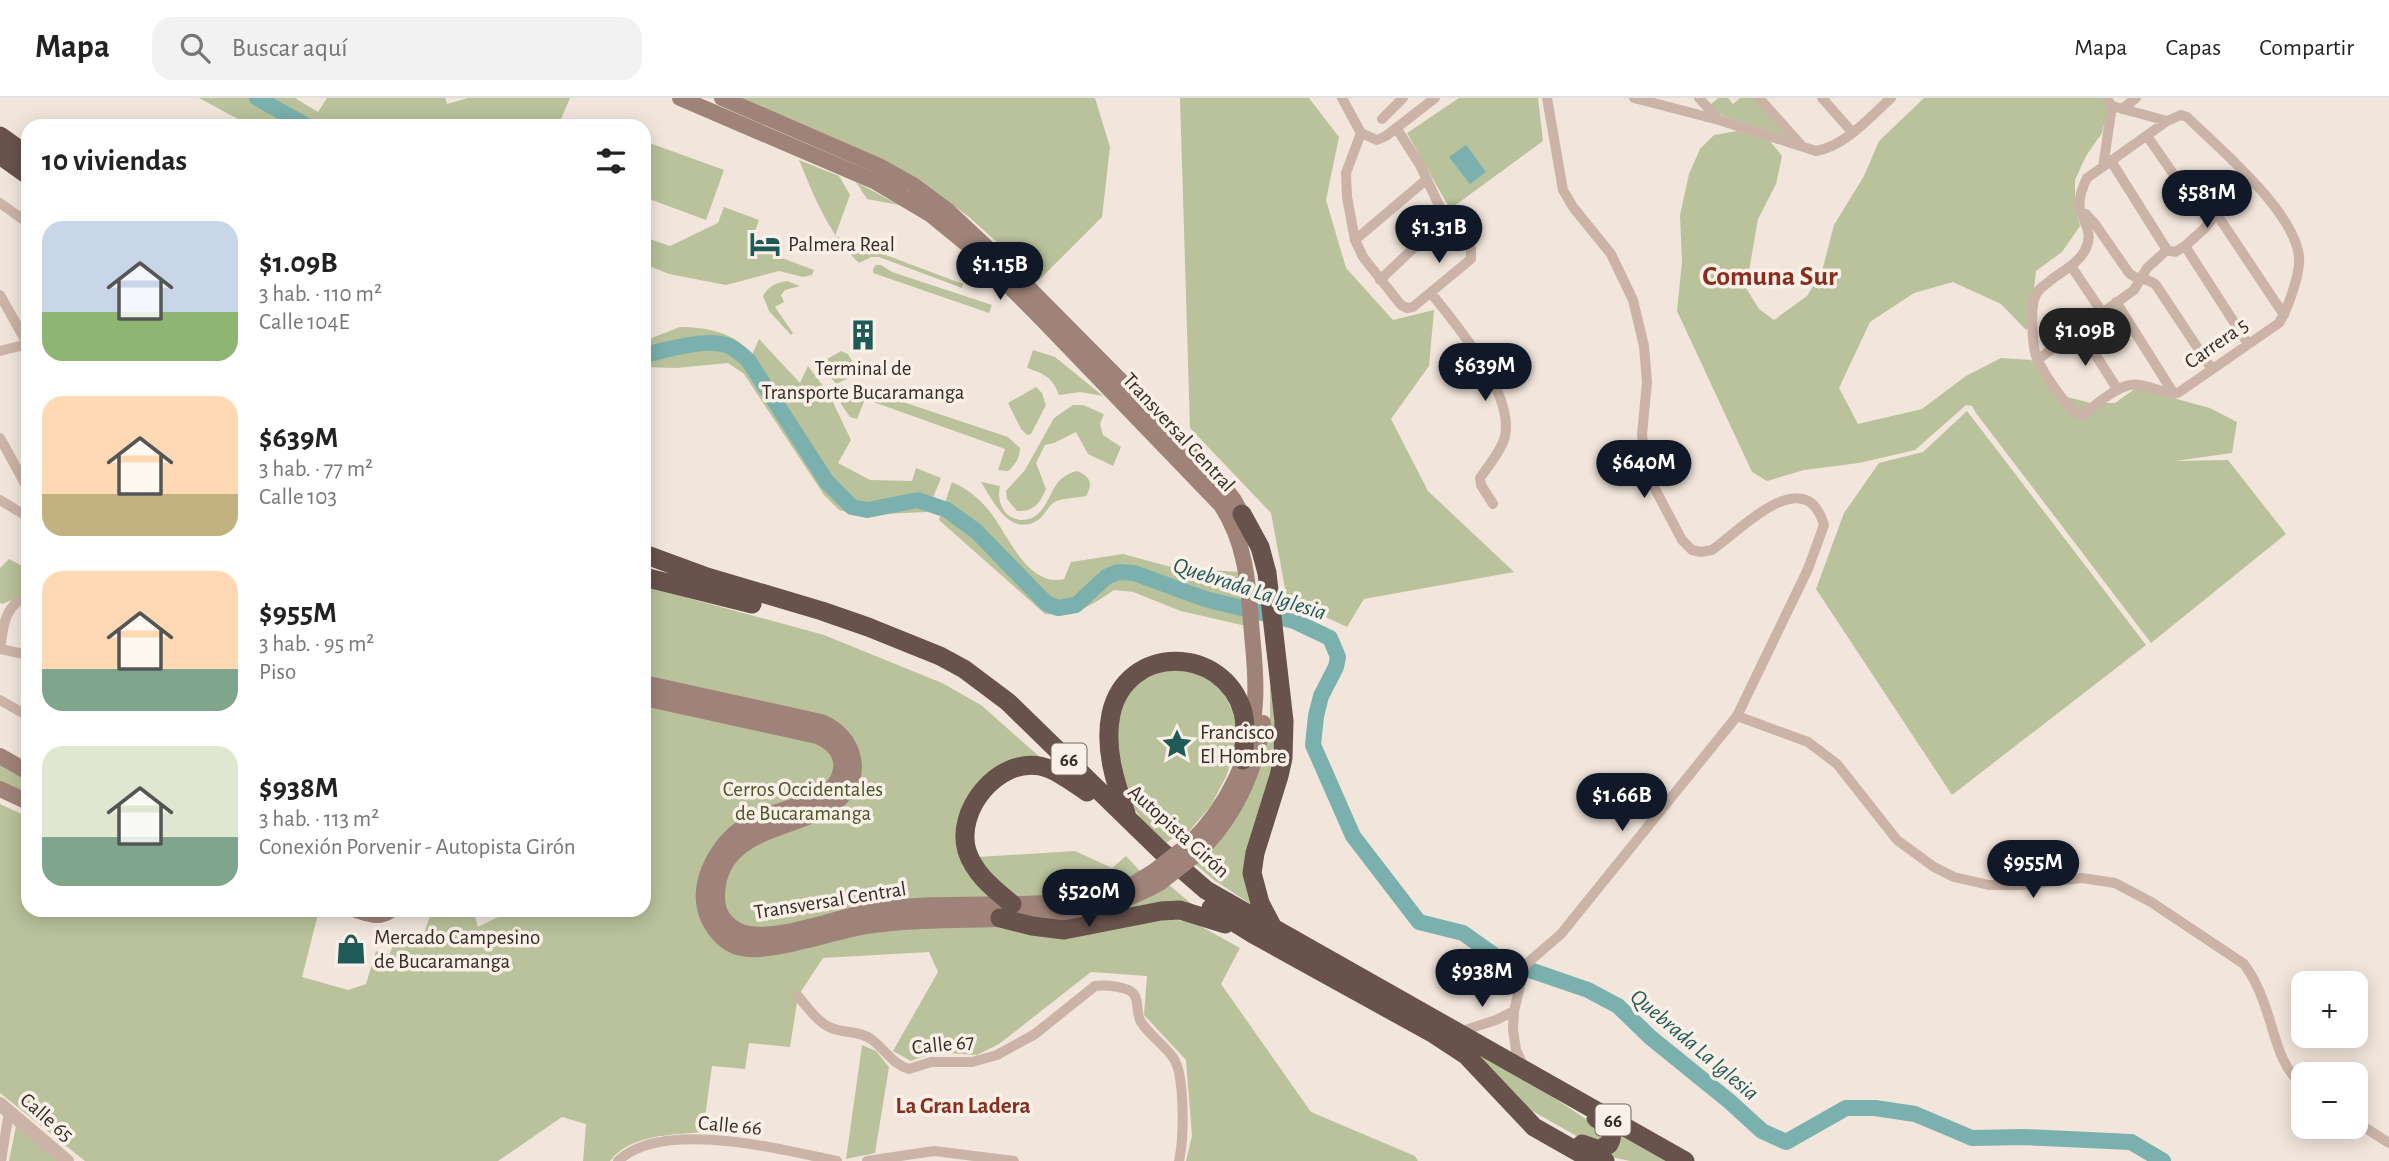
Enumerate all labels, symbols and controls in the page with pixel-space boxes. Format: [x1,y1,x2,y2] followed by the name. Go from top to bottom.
[152,17,642,80] search box
[176,29,214,67] icon: search
[35,31,110,64] text: Mapa
[232,35,348,61] text: Buscar aquí
[2074,36,2127,60] text: Mapa
[2165,36,2221,60] text: Capas
[2259,36,2354,60] text: Compartir
[592,142,630,180] icon: filters
[42,146,187,176] text: 10 viviendas
[2158,170,2256,230] pin: $581M
[2178,181,2236,204] text: $581M
[1382,206,1496,265] pin: $1.31B
[1411,216,1467,239] text: $1.31B
[748,227,782,261] hotel icon: Palmera Real
[788,234,895,255] place label: Palmera Real
[943,242,1057,302] pin: $1.15B
[259,248,338,278] text: $1.09B
[98,249,182,333] icon: home
[972,253,1028,276] text: $1.15B
[1702,263,1838,291] district label: Comuna Sur
[259,283,382,306] text: 3 hab. · 110 m²
[2028,308,2142,368] pin: $1.09B
[259,311,350,334] text: Calle 104E
[2181,314,2252,373] street label: Carrera 5
[846,318,880,352] building icon: Terminal de Transporte Bucaramanga
[2055,319,2115,342] text: $1.09B
[1436,344,1534,403] pin: $639M
[1455,354,1515,377] text: $639M
[762,358,965,403] place label: Terminal de Transporte Bucaramanga
[1118,369,1239,496] street label: Transversal Central
[259,423,338,453] text: $639M
[98,424,182,508] icon: home
[1595,440,1693,500] pin: $640M
[1612,451,1676,474] text: $640M
[259,458,373,481] text: 3 hab. · 77 m²
[259,486,337,509] text: Calle 103
[1170,554,1329,625] water label: Quebrada La Iglesia
[259,598,337,628] text: $955M
[98,599,182,683] icon: home
[259,633,374,656] text: 3 hab. · 95 m²
[259,661,296,684] text: Piso
[1200,722,1287,767] place label: Francisco El Hombre
[1160,727,1194,761] place icon: Francisco El Hombre
[1052,744,1086,774] road number: 66
[259,773,339,803] text: $938M
[98,774,182,858] icon: home
[1565,774,1679,833] pin: $1.66B
[723,779,883,824] park label: Cerros Occidentales de Bucaramanga
[1124,781,1233,882] street label: Autopista Girón
[1592,784,1652,807] text: $1.66B
[259,808,379,831] text: 3 hab. · 113 m²
[259,836,576,859] text: Conexión Porvenir - Autopista Girón
[1984,840,2082,900] pin: $955M
[2003,851,2063,874] text: $955M
[1040,870,1138,929] pin: $520M
[752,878,908,923] street label: Transversal Central
[1058,880,1120,903] text: $520M
[374,927,540,972] place label: Mercado Campesino de Bucaramanga
[334,932,368,966] shop icon: Mercado Campesino de Bucaramanga
[1433,950,1531,1009] pin: $938M
[1451,960,1513,983] text: $938M
[2291,971,2368,1139] map controls
[2291,971,2368,1048] button: +
[1626,985,1763,1105] water label: Quebrada La Iglesia
[911,1031,976,1058] street label: Calle 67
[2291,1062,2368,1139] button: −
[16,1089,77,1146] street label: Calle 65
[896,1095,1030,1118] district label: La Gran Ladera
[1596,1104,1630,1136] road number: 66
[697,1112,763,1139] street label: Calle 66

